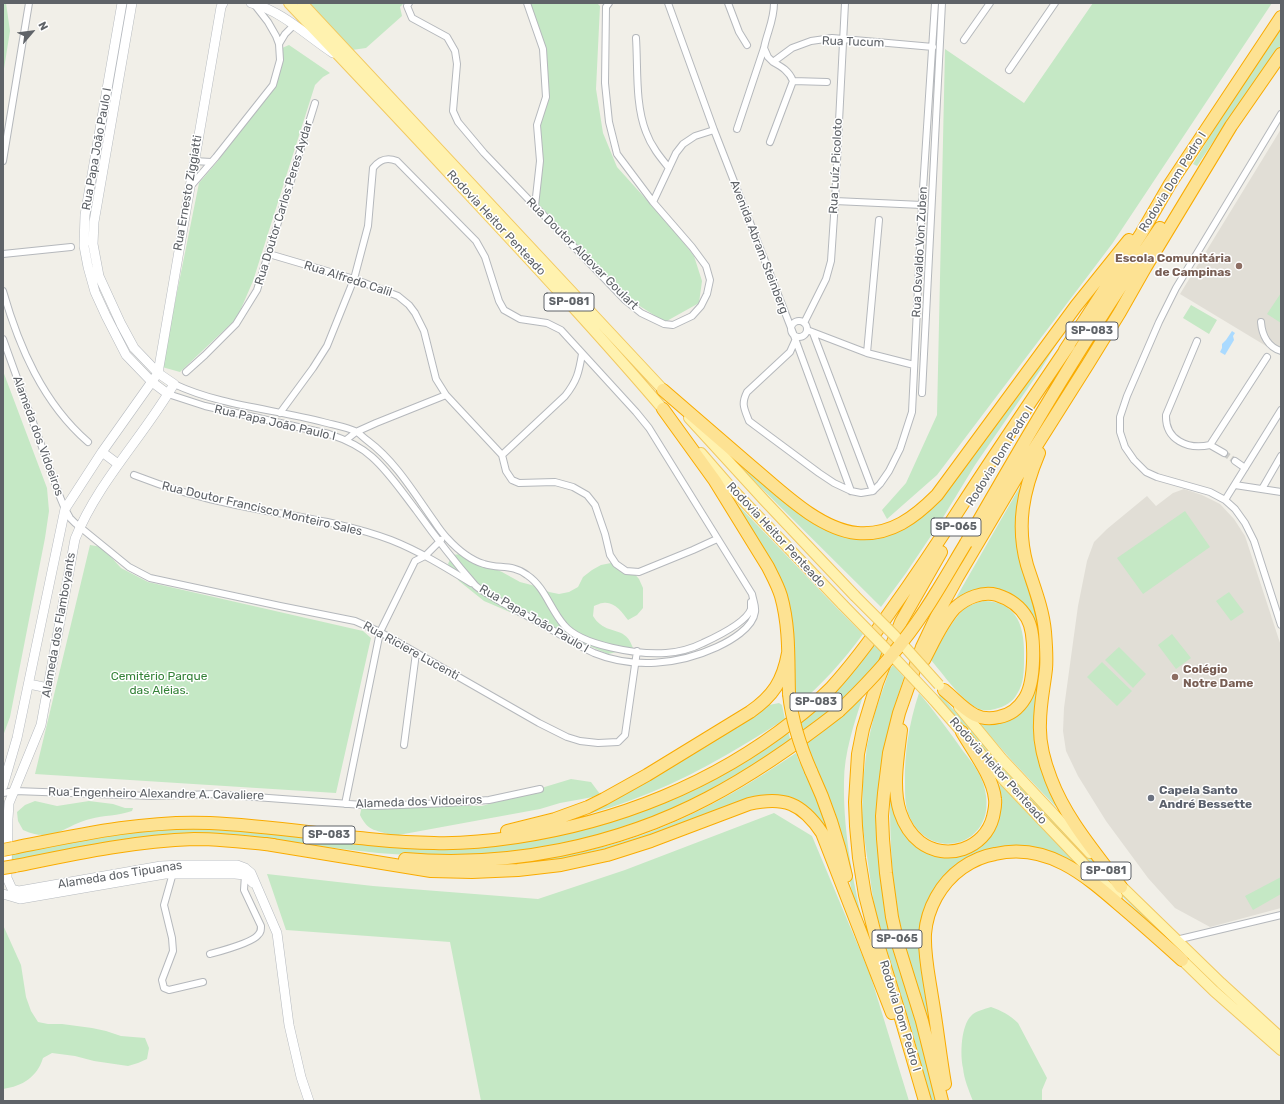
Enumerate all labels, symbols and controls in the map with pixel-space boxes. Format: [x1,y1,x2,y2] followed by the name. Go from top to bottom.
[12,12,52,52] north arrow
[35,20,51,33] text: N
[822,34,884,50] street label: Rua Tucum
[79,87,115,211] street label: Rua Papa João Paulo I
[826,118,846,214] street label: Rua Luíz Picoloto
[252,119,316,287] street label: Rua Doutor Carlos Peres Aydar
[1136,129,1210,235] street label: Rodovia Dom Pedro I
[171,134,205,252] street label: Rua Ernesto Ziggiatti
[444,167,548,279] street label: Rodovia Heitor Penteado
[727,178,791,316] street label: Avenida Abram Steinberg
[909,186,931,318] street label: Rua Osvaldo Von Zuben
[523,195,641,313] street label: Rua Doutor Aldovar Goulart
[1115,252,1231,280] place label: Escola Comunitária de Campinas
[302,258,394,300] street label: Rua Alfredo Calil
[1234,261,1244,271] marker: Escola Comunitária de Campinas
[544,293,594,311] road number: SP-081
[1066,322,1118,340] road number: SP-083
[10,374,66,498] street label: Alameda dos Vidoeiros
[213,402,337,444] street label: Rua Papa João Paulo I
[963,403,1037,509] street label: Rodovia Dom Pedro I
[160,479,364,539] street label: Rua Doutor Francisco Monteiro Sales
[724,479,828,591] street label: Rodovia Heitor Penteado
[931,518,981,536] road number: SP-065
[39,551,79,699] street label: Alameda dos Flamboyants
[477,582,591,656] street label: Rua Papa João Paulo I
[360,619,462,683] street label: Rua Riciere Lucenti
[1183,663,1253,691] place label: Colégio Notre Dame
[111,670,207,698] park label: Cemitério Parque das Aléias.
[1170,672,1180,682] marker: Colégio Notre Dame
[790,693,842,711] road number: SP-083
[946,715,1050,827] street label: Rodovia Heitor Penteado
[1159,784,1252,812] place label: Capela Santo André Bessette
[48,785,264,803] street label: Rua Engenheiro Alexandre A. Cavaliere
[355,793,483,811] street label: Alameda dos Vidoeiros
[1146,793,1156,803] marker: Capela Santo André Bessette
[303,826,355,844] road number: SP-083
[57,858,183,892] street label: Alameda dos Tipuanas
[1081,862,1131,880] road number: SP-081
[872,930,922,948] road number: SP-065
[876,959,924,1073] street label: Rodovia Dom Pedro I

